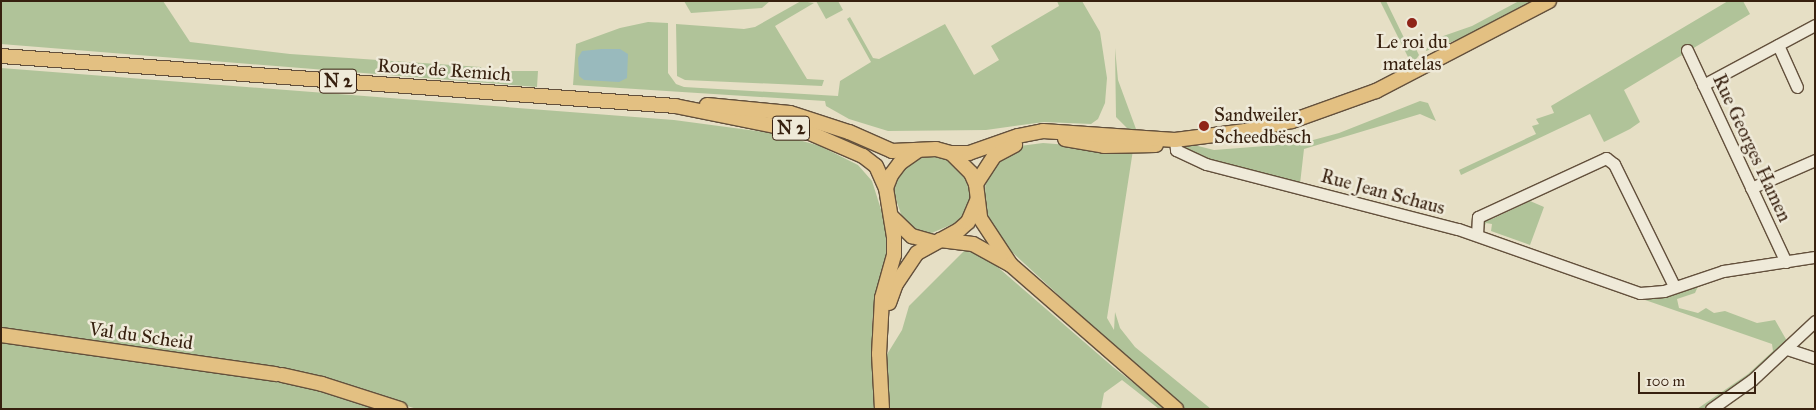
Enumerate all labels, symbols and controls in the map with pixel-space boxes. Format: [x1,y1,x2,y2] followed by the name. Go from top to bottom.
[1406,17,1418,29] marker: Le roi du matelas
[1376,31,1448,75] place label: Le roi du matelas
[376,54,512,86] street label: Route de Remich
[318,66,358,96] road number: N 2
[1708,71,1796,225] street label: Rue Georges Hamen
[1214,104,1311,148] place label: Sandweiler, Scheedbësch
[771,112,811,144] road number: N 2
[1198,120,1210,132] marker: Sandweiler, Scheedbësch
[1318,164,1448,220] street label: Rue Jean Schaus
[88,317,194,355] street label: Val du Scheid
[1641,362,1758,394] scale bar
[1646,372,1685,390] text: 100 m

